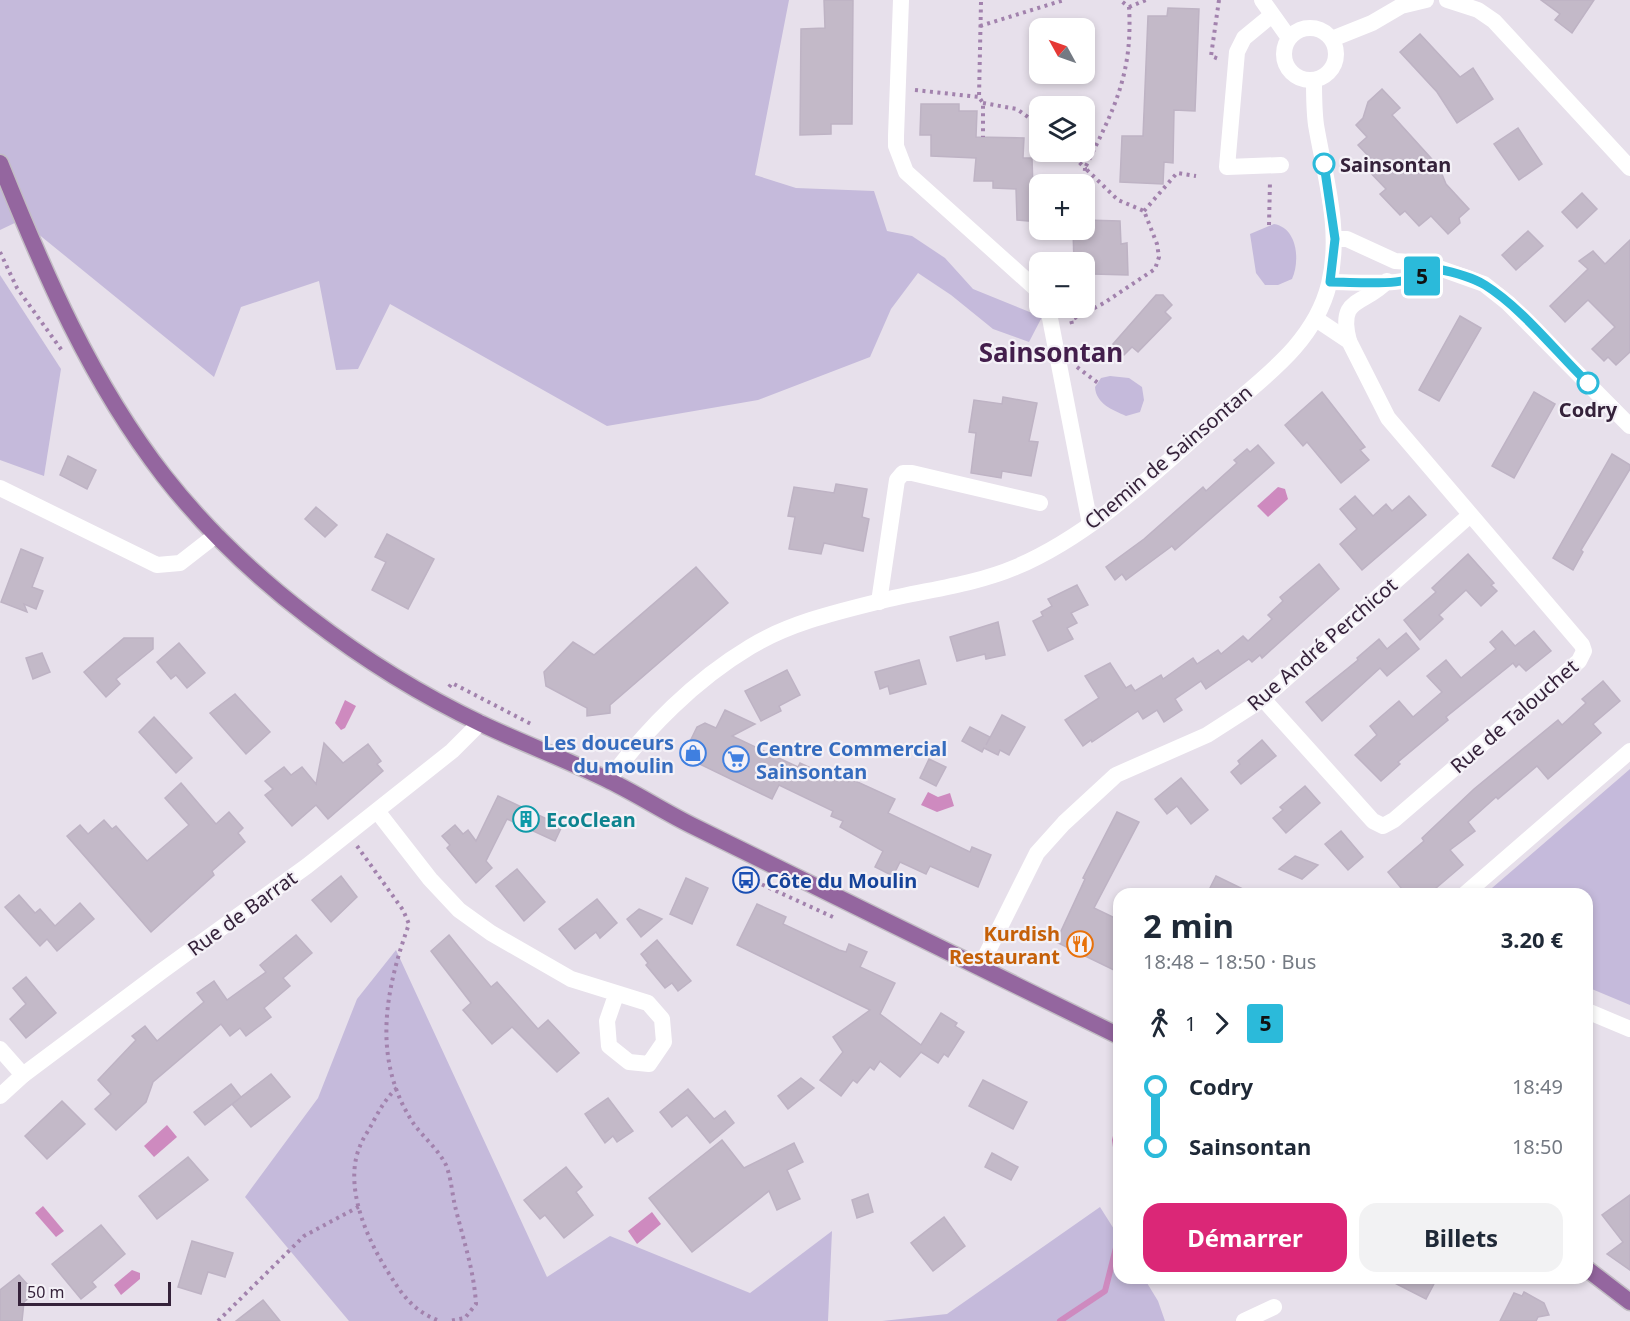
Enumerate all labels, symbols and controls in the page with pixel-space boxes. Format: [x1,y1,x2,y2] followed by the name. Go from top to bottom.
[1029,18,1095,84] north arrow
[1029,18,1095,318] map controls
[1029,96,1095,162] button: layers
[1340,151,1451,178] place label: Sainsontan
[1313,153,1335,175] marker: Sainsontan
[1029,174,1095,240] button: +
[1029,252,1095,318] button: −
[1402,256,1442,296] line badge: 5
[1416,262,1428,290] text: 5
[979,334,1123,370] district label: Sainsontan
[1577,372,1599,394] marker: Codry
[1078,379,1258,535] street label: Chemin de Sainsontan
[1559,396,1618,423] place label: Codry
[1241,571,1403,717] street label: Rue André Perchicot
[1444,653,1584,779] street label: Rue de Talouchet
[543,729,674,779] place label: Les douceurs du moulin
[756,735,947,785] place label: Centre Commercial Sainsontan
[678,738,708,768] shop icon: Les douceurs du moulin
[721,744,751,774] supermarket icon: Centre Commercial Sainsontan
[511,804,541,834] building icon: EcoClean
[546,806,636,833] place label: EcoClean
[182,864,302,962] street label: Rue de Barrat
[731,865,761,895] bus stop icon: Côte du Moulin
[766,867,917,894] place label: Côte du Moulin
[1143,903,1234,948] text: 2 min
[949,920,1060,970] place label: Kurdish Restaurant
[1501,924,1563,954] text: 3.20 €
[1065,929,1095,959] restaurant icon: Kurdish Restaurant
[1143,948,1316,975] text: 18:48 – 18:50 · Bus
[1143,1007,1176,1040] icon: walk
[1205,1007,1238,1040] icon: forward
[1259,1009,1271,1037] text: 5
[1185,1010,1196,1037] text: 1
[1189,1071,1253,1101] text: Codry
[1512,1073,1563,1100] text: 18:49
[1189,1131,1311,1161] text: Sainsontan
[1512,1133,1563,1160] text: 18:50
[1143,1203,1347,1272] button: Démarrer
[1359,1203,1563,1272] button: Billets
[18,1279,171,1306] scale bar
[27,1281,64,1303] text: 50 m

